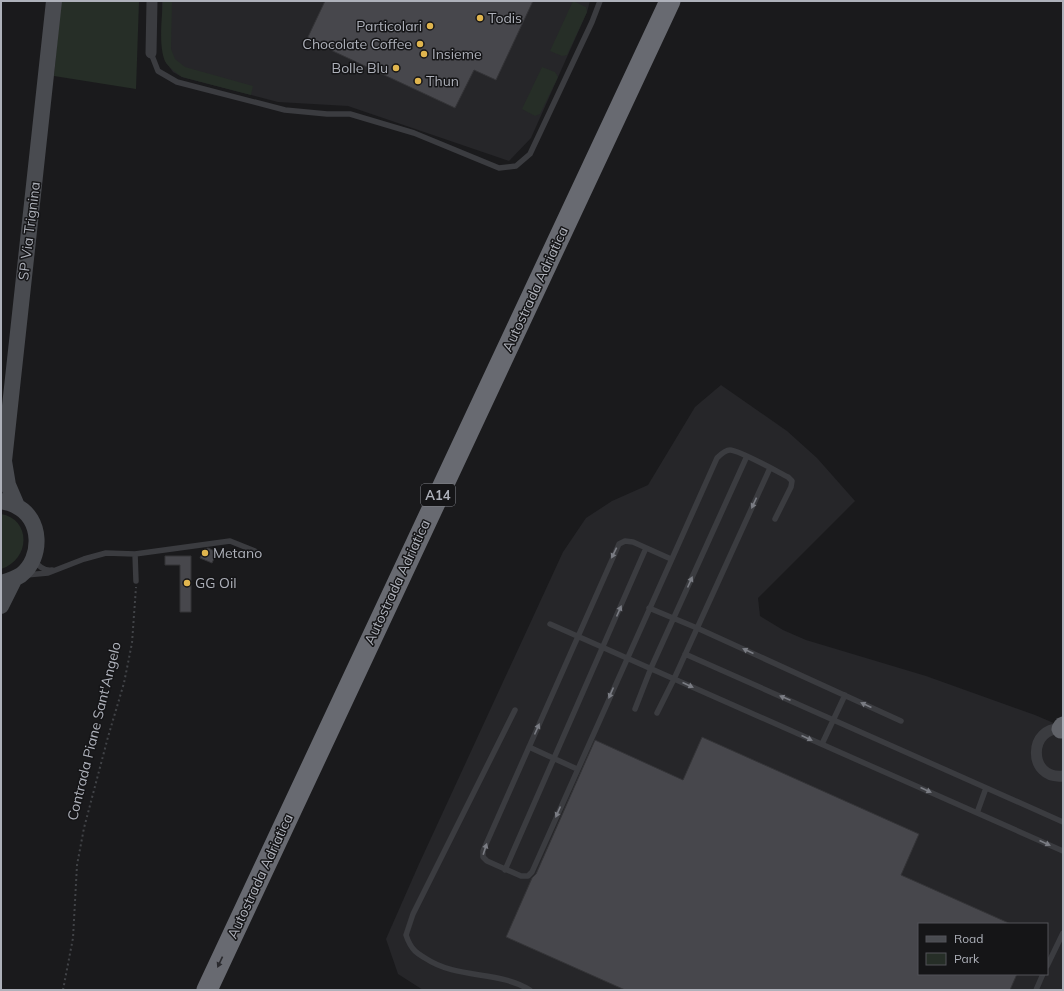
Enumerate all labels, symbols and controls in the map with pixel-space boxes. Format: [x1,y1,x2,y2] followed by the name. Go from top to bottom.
[488,9,522,27] place label: Todis
[475,13,485,23] marker: Todis
[356,17,422,35] place label: Particolari
[425,21,435,31] marker: Particolari
[302,35,412,53] place label: Chocolate Coffee
[415,39,425,49] marker: Chocolate Coffee
[432,45,482,63] place label: Insieme
[419,49,429,59] marker: Insieme
[332,59,388,77] place label: Bolle Blu
[391,63,401,73] marker: Bolle Blu
[426,72,459,90] place label: Thun
[413,76,423,86] marker: Thun
[14,181,44,281] street label: SP Via Trignina
[498,224,572,354] street label: Autostrada Adriatica
[421,484,455,506] road number: A14
[751,498,757,509] one-way arrow
[360,517,434,647] street label: Autostrada Adriatica
[213,544,262,562] place label: Metano
[200,548,210,558] marker: Metano
[611,548,618,559] one-way arrow
[195,574,237,592] place label: GG Oil
[687,576,693,588] one-way arrow
[182,578,192,588] marker: GG Oil
[616,605,622,617] one-way arrow
[63,640,125,822] street label: Contrada Piane Sant'Angelo
[742,648,753,654] one-way arrow
[682,682,694,688] one-way arrow
[608,687,614,699] one-way arrow
[779,695,791,701] one-way arrow
[860,702,872,708] one-way arrow
[534,724,540,735] one-way arrow
[801,735,812,741] one-way arrow
[920,787,931,793] one-way arrow
[555,806,561,817] one-way arrow
[223,811,297,941] street label: Autostrada Adriatica
[1039,840,1051,846] one-way arrow
[482,842,488,854] one-way arrow
[918,923,1048,975] legend
[954,931,983,946] text: Road
[954,951,980,966] text: Park
[217,956,223,968] one-way arrow

